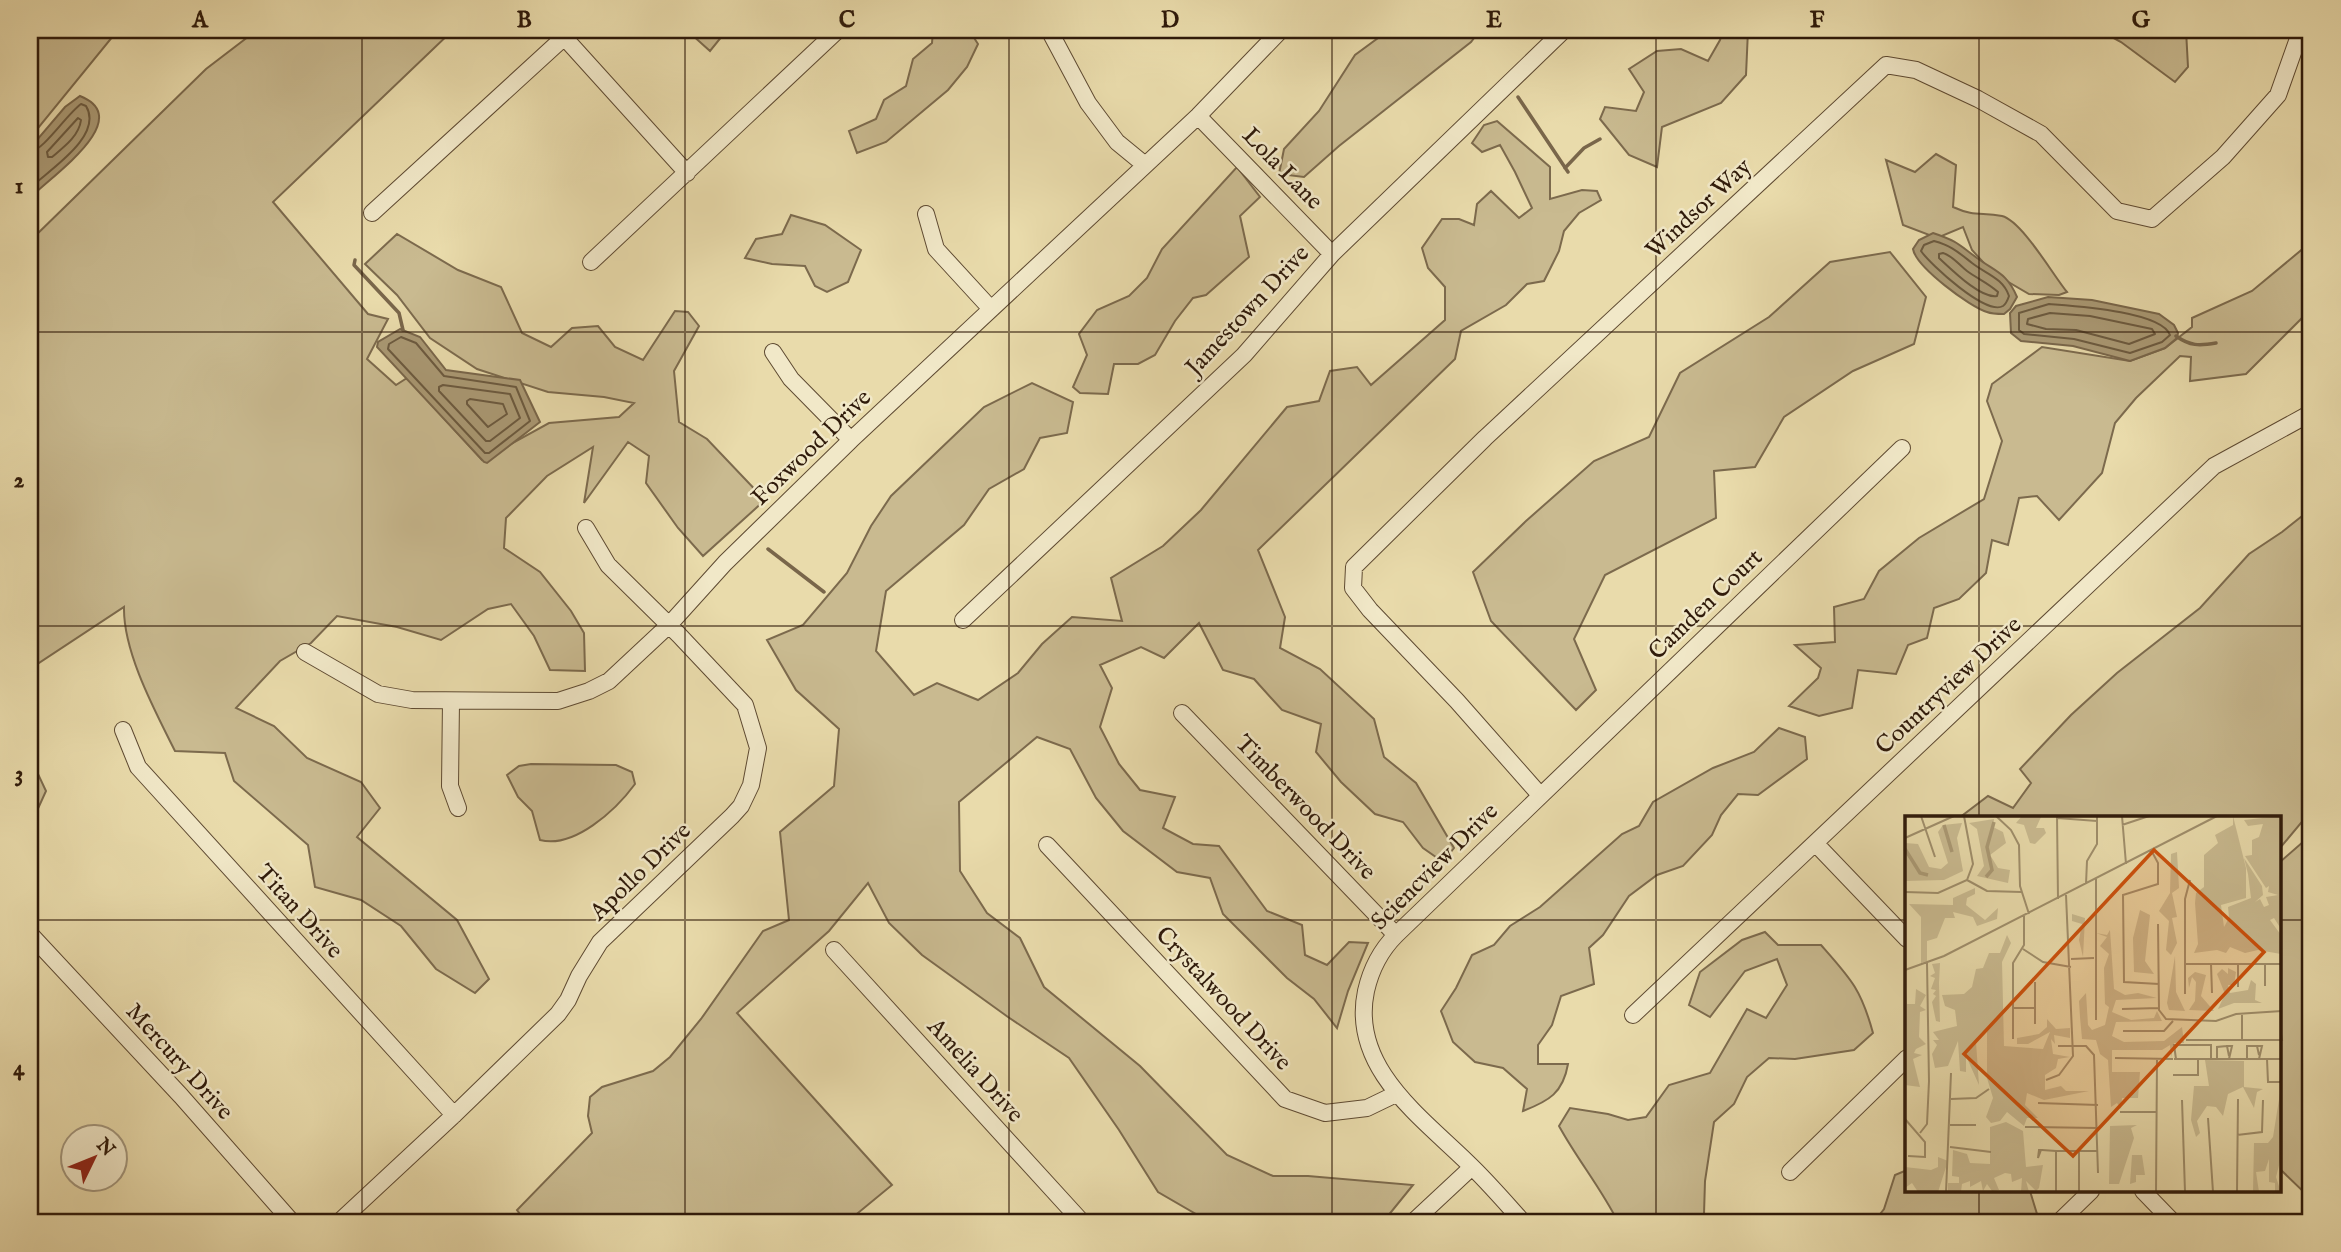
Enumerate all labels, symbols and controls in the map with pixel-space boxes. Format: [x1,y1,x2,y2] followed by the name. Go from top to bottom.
[191,6,209,35] text: A
[516,6,532,35] text: B
[839,6,856,35] text: C
[1161,6,1179,35] text: D
[1486,6,1502,35] text: E
[1810,6,1825,35] text: F
[2132,6,2151,35] text: G
[1235,121,1329,217] street label: Lola Lane
[1640,152,1759,266] street label: Windsor Way
[15,172,23,201] text: 1
[1177,239,1317,385] street label: Jamestown Drive
[746,383,878,513] street label: Foxwood Drive
[14,466,25,495] text: 2
[1642,543,1770,667] street label: Camden Court
[1869,610,2029,762] street label: Countryview Drive
[1228,729,1382,887] street label: Timberwood Drive
[15,760,23,789] text: 3
[1365,797,1505,937] street label: Sciencview Drive
[583,816,698,929] street label: Apollo Drive
[1905,816,2282,1192] inset map
[249,858,349,966] street label: Titan Drive
[1148,920,1298,1078] street label: Crystalwood Drive
[118,997,240,1127] street label: Mercury Drive
[919,1012,1030,1130] street label: Amelia Drive
[13,1054,25,1083] text: 4
[60,1122,130,1192] north arrow
[90,1133,120,1162] text: N

